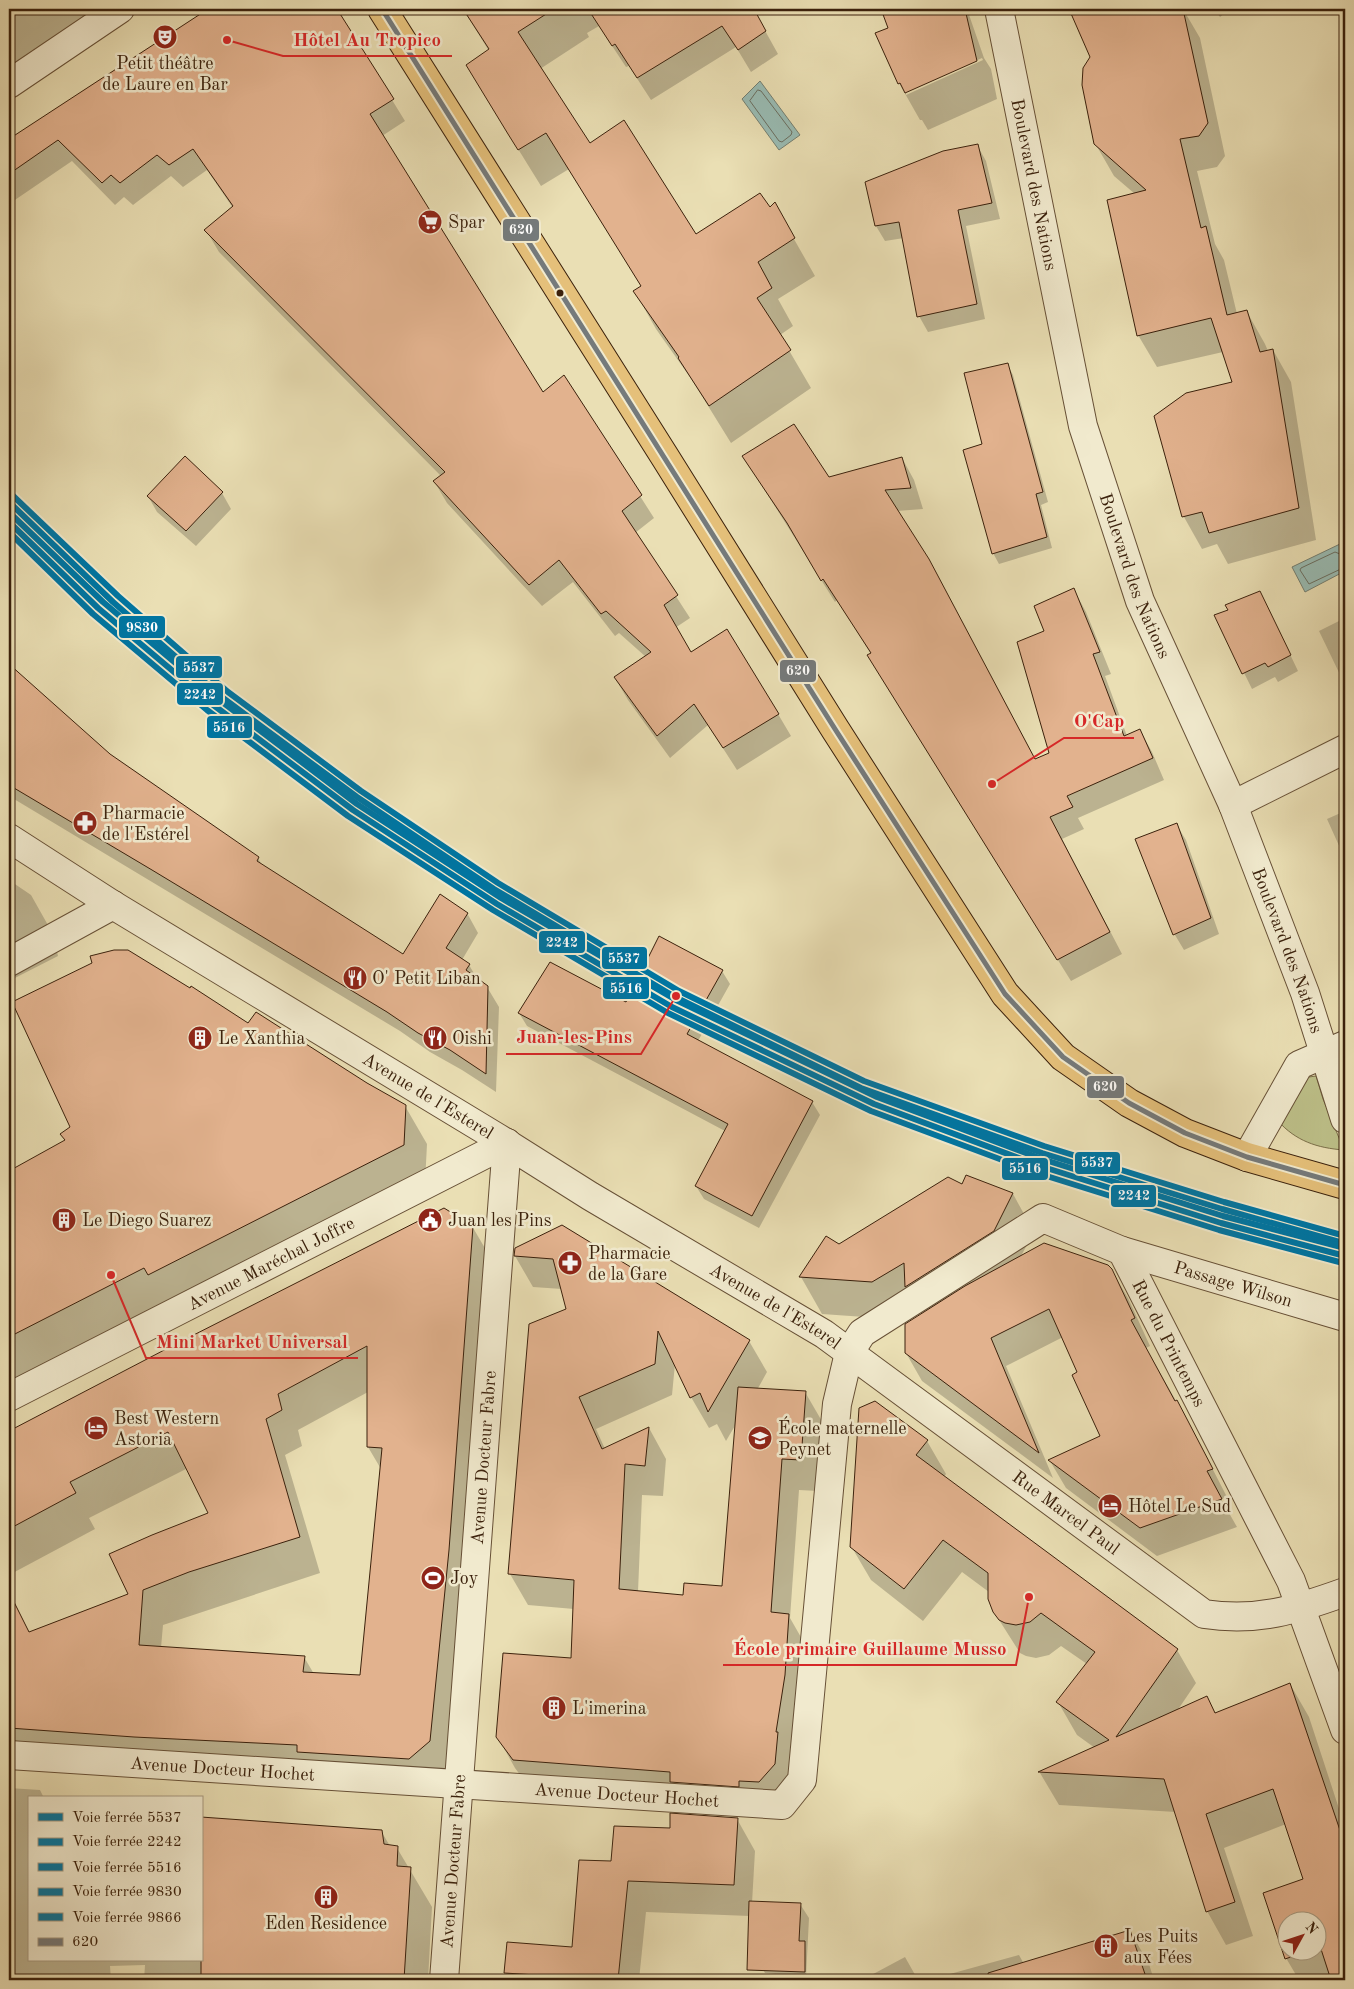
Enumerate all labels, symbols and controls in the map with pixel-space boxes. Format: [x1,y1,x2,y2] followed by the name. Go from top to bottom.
[283,22,452,56] callout: Hôtel Au Tropico
[152,24,178,50] theatre icon: Petit théâtre de Laure en Bar
[293,32,441,51] text: Hôtel Au Tropico
[102,55,228,94] place label: Petit théâtre de Laure en Bar
[1007,97,1059,272] street label: Boulevard des Nations
[417,209,443,235] supermarket icon: Spar
[448,214,485,232] place label: Spar
[502,218,540,242] line badge: 620
[509,223,533,237] text: 620
[555,288,565,298] unlabelled marker
[1096,491,1173,662] street label: Boulevard des Nations
[118,615,166,639] line badge: 9830
[126,621,158,635] text: 9830
[175,655,223,679] line badge: 5537
[779,659,817,683] line badge: 620
[183,661,215,675] text: 5537
[786,664,810,678] text: 620
[176,682,224,706] line badge: 2242
[184,688,216,702] text: 2242
[1064,704,1134,738] callout: O'Cap
[1074,713,1124,732] text: O'Cap
[206,715,253,739] line badge: 5516
[213,721,245,735] text: 5516
[102,805,189,844] place label: Pharmacie de l'Estérel
[72,810,98,836] pharmacy icon: Pharmacie de l'Estérel
[1248,866,1325,1036] street label: Boulevard des Nations
[538,930,586,954] line badge: 2242
[546,936,578,950] text: 2242
[601,946,648,970] line badge: 5537
[608,952,640,966] text: 5537
[342,965,368,991] restaurant icon: O' Petit Liban
[372,970,481,988] place label: O' Petit Liban
[602,976,650,1000] line badge: 5516
[610,982,642,996] text: 5516
[506,1020,641,1054] callout: Juan-les-Pins
[187,1025,213,1051] building icon: Le Xanthia
[422,1025,448,1051] restaurant icon: Oishi
[516,1029,632,1048] text: Juan-les-Pins
[218,1030,305,1048] place label: Le Xanthia
[452,1030,492,1048] place label: Oishi
[359,1050,496,1143] street label: Avenue de l'Esterel
[1086,1075,1125,1099] line badge: 620
[1093,1080,1117,1094] text: 620
[1074,1151,1121,1175] line badge: 5537
[1081,1156,1113,1170] text: 5537
[1001,1157,1049,1181] line badge: 5516
[1009,1162,1041,1176] text: 5516
[1110,1184,1157,1208] line badge: 2242
[1118,1189,1150,1203] text: 2242
[51,1207,77,1233] building icon: Le Diego Suarez
[417,1207,443,1233] public building icon: Juan les Pins
[82,1212,212,1230] place label: Le Diego Suarez
[448,1212,552,1230] place label: Juan les Pins
[185,1214,358,1314] street label: Avenue Maréchal Joffre
[588,1245,670,1284] place label: Pharmacie de la Gare
[557,1250,583,1276] pharmacy icon: Pharmacie de la Gare
[1172,1259,1295,1311] street label: Passage Wilson
[706,1261,844,1353] street label: Avenue de l'Esterel
[1128,1277,1208,1410] street label: Rue du Printemps
[146,1324,358,1358] callout: Mini Market Universal
[156,1334,348,1353] text: Mini Market Universal
[469,1370,500,1545] street label: Avenue Docteur Fabre
[114,1410,219,1449] place label: Best Western Astoria
[83,1415,109,1441] hotel icon: Best Western Astoria
[778,1416,907,1459] place label: École maternelle Peynet
[747,1425,773,1451] school or university icon: École maternelle Peynet
[1009,1468,1123,1559] street label: Rue Marcel Paul
[1097,1493,1123,1519] hotel icon: Hôtel Le Sud
[1128,1498,1231,1516] place label: Hôtel Le Sud
[420,1565,446,1591] sports icon: Joy
[450,1570,479,1588] place label: Joy
[723,1631,1016,1665] callout: École primaire Guillaume Musso
[733,1637,1007,1660] text: École primaire Guillaume Musso
[541,1695,567,1721] building icon: L'imerina
[572,1700,647,1718] place label: L'imerina
[130,1755,315,1785] street label: Avenue Docteur Hochet
[438,1774,469,1949] street label: Avenue Docteur Fabre
[534,1781,720,1811] street label: Avenue Docteur Hochet
[28,1796,202,1962] legend
[72,1811,182,1826] text: Voie ferrée 5537
[72,1835,182,1850] text: Voie ferrée 2242
[72,1861,182,1876] text: Voie ferrée 5516
[313,1884,339,1910] building icon: Eden Residence
[72,1885,182,1900] text: Voie ferrée 9830
[72,1911,182,1926] text: Voie ferrée 9866
[1276,1912,1326,1962] north arrow
[265,1915,387,1933] place label: Eden Residence
[1302,1920,1320,1937] text: N
[1124,1928,1198,1967] place label: Les Puits aux Fées
[1093,1933,1119,1959] building icon: Les Puits aux Fées
[72,1935,98,1950] text: 620

